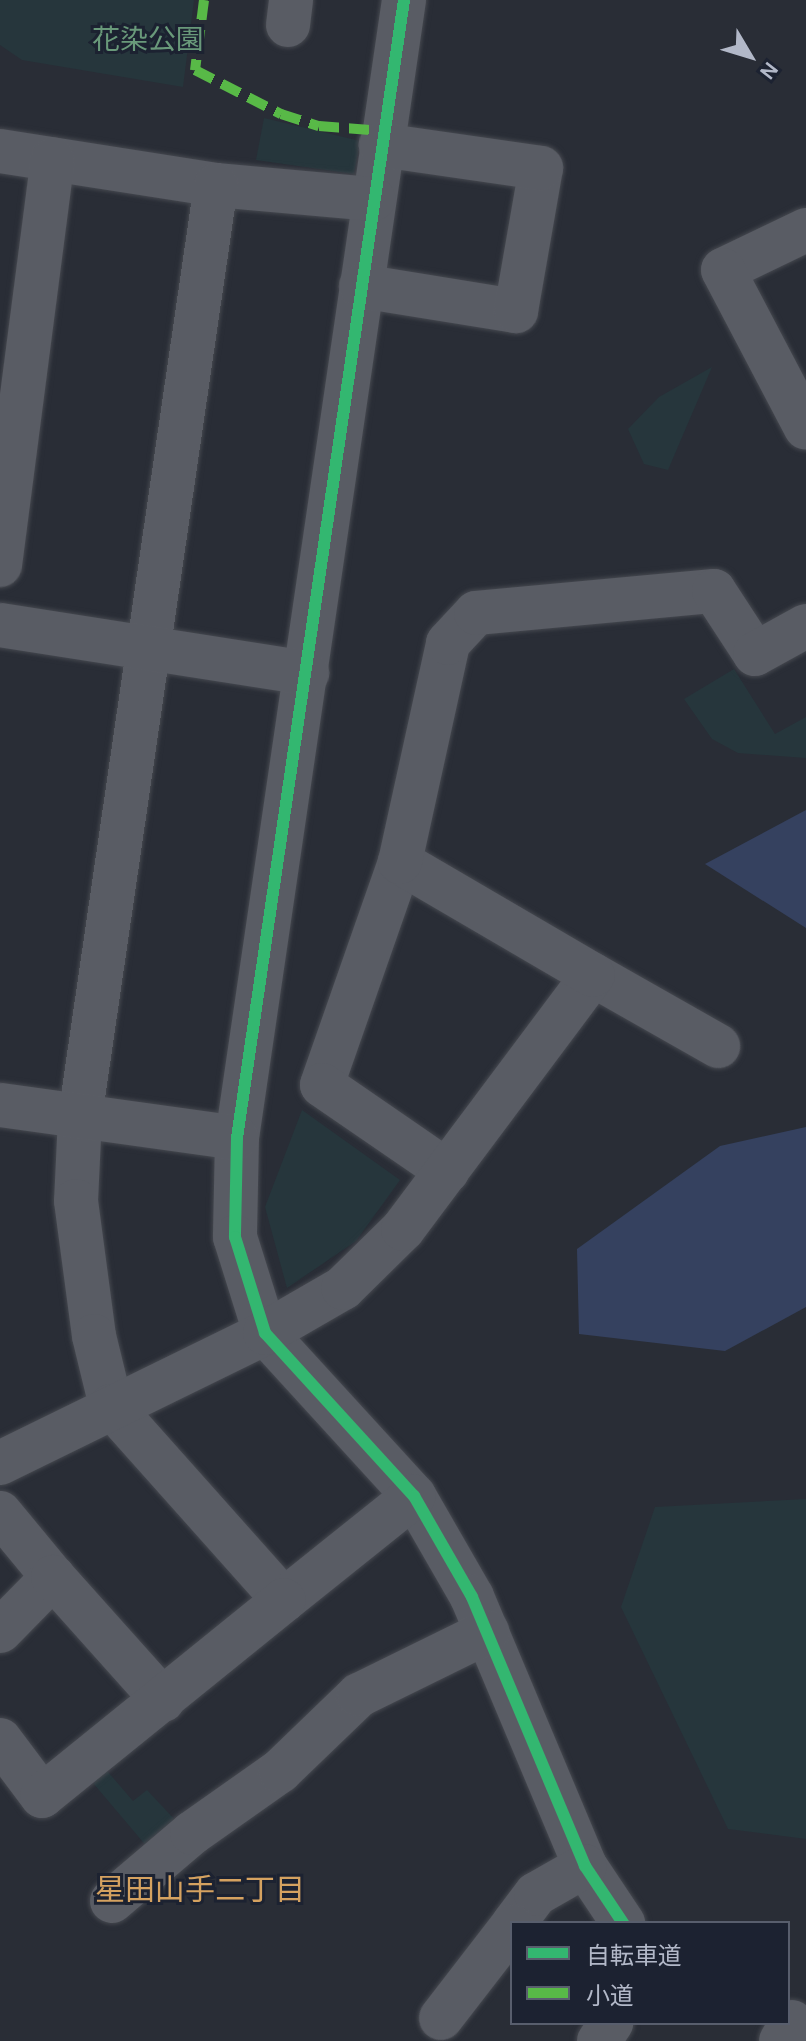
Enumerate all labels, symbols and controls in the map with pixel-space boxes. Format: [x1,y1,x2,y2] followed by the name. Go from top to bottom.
[710,16,790,96] north arrow
[92,23,204,57] park label: 花染公園
[754,57,784,85] text: N
[95,1872,305,1908] district label: 星田山手二丁目
[510,1921,790,2025] legend
[586,1942,682,1970] text: 自転車道
[586,1982,634,2010] text: 小道

